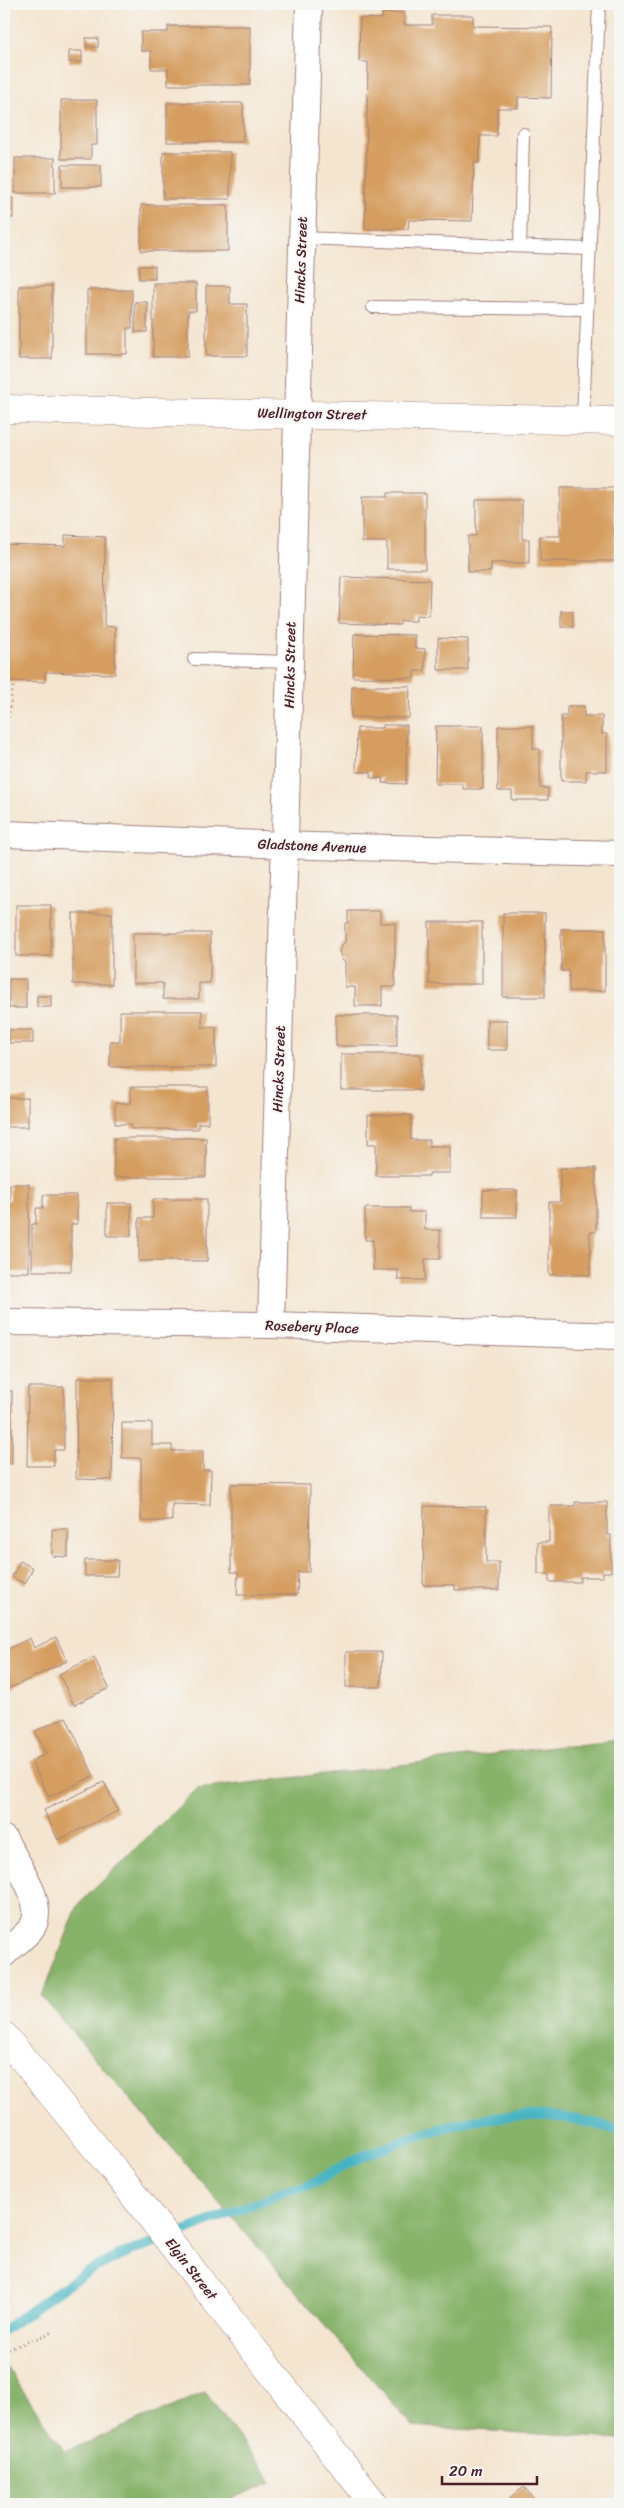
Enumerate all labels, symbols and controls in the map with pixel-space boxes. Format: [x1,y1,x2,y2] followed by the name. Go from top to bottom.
[287,216,315,304] street label: Hincks Street
[257,401,368,427] street label: Wellington Street
[277,621,303,709] street label: Hincks Street
[257,832,367,860] street label: Gladstone Avenue
[265,1025,293,1113] street label: Hincks Street
[265,1313,359,1341] street label: Rosebery Place
[158,2232,225,2307] street label: Elgin Street
[442,2453,536,2485] scale bar
[449,2458,483,2484] text: 20 m

